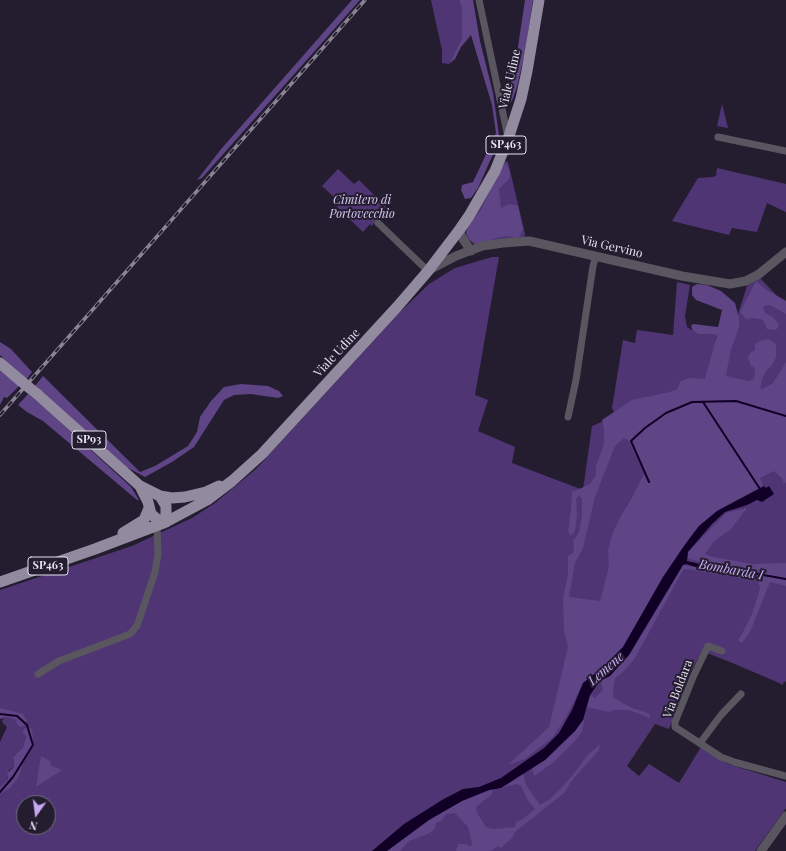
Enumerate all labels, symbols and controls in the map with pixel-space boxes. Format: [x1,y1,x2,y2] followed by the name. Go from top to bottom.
[496,48,524,110] street label: Viale Udine
[486,136,526,154] road number: SP463
[329,193,395,221] park label: Cimitero di Portovecchio
[580,233,644,261] street label: Via Gervino
[311,326,363,380] street label: Viale Udine
[72,431,106,449] road number: SP93
[28,557,68,575] road number: SP463
[698,557,764,583] water label: Bombarda I
[585,649,627,689] water label: Lemene
[660,658,696,720] street label: Via Boldara
[16,795,56,835] north arrow
[28,818,39,834] text: N

